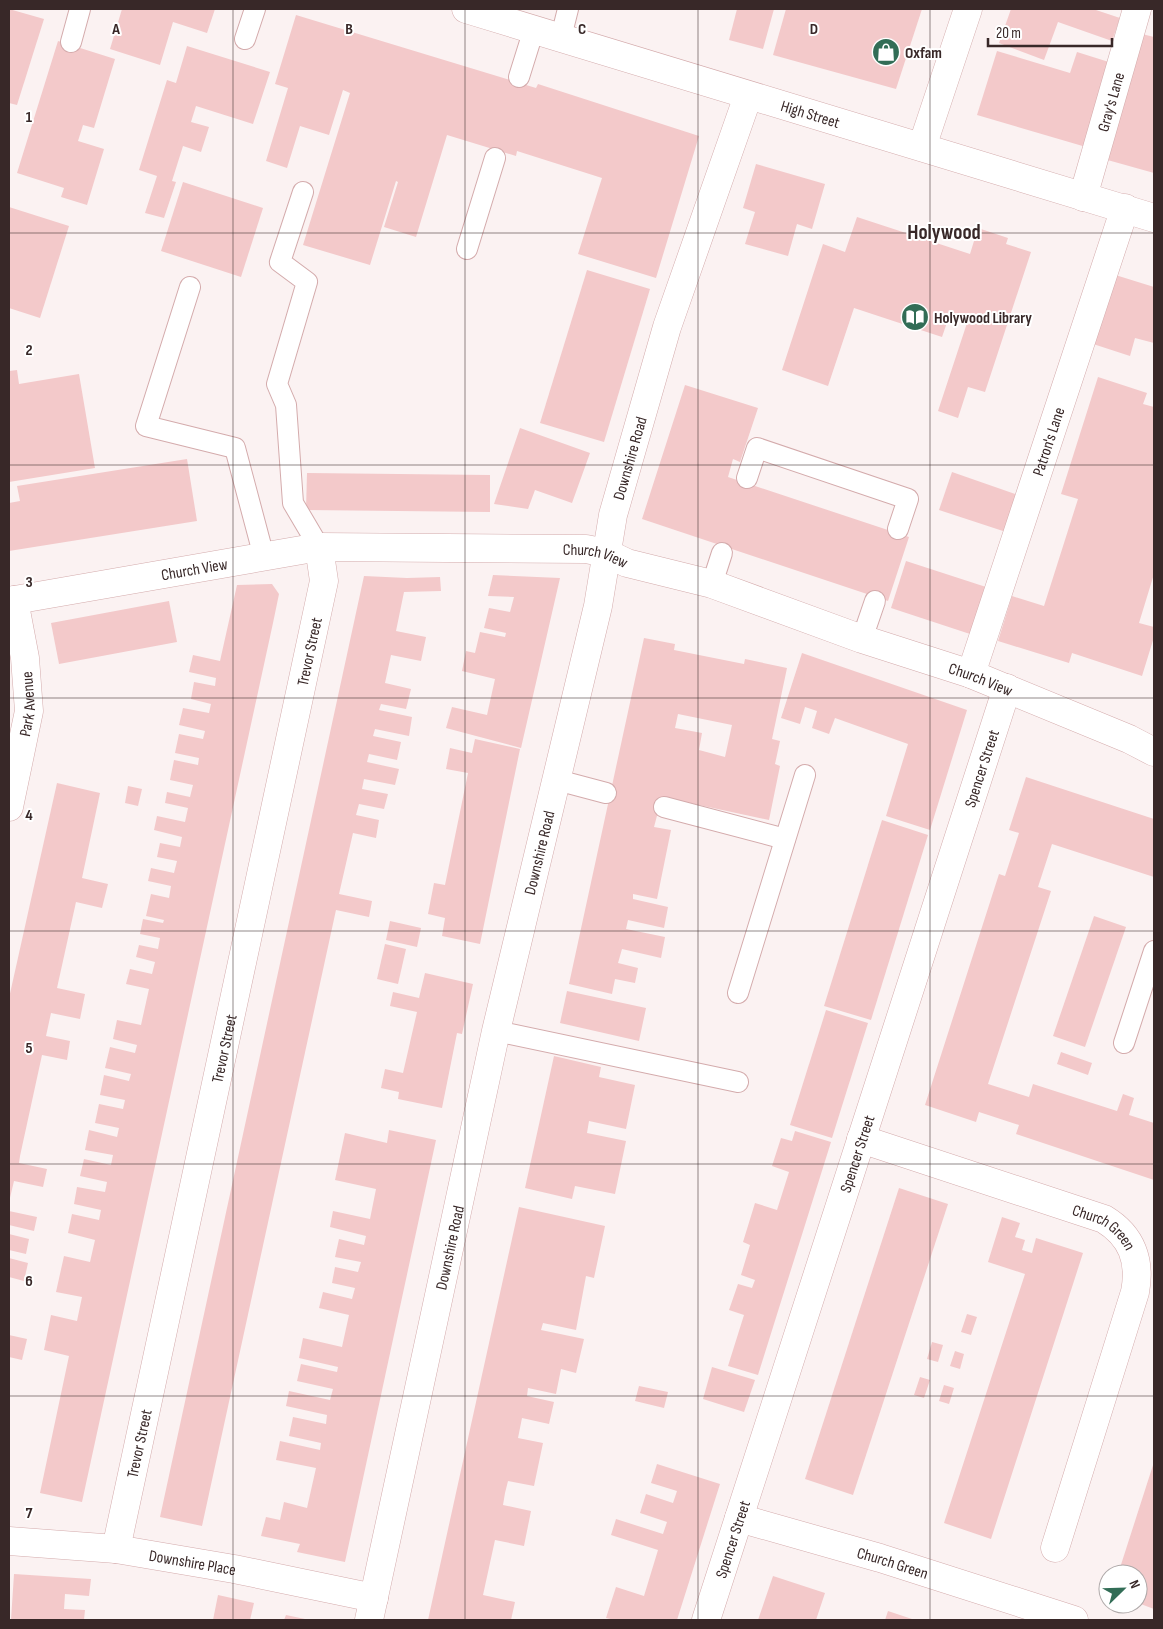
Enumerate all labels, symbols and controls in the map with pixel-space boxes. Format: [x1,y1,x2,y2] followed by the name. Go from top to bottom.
[988,15,1112,47] scale bar
[111,20,120,39] text: A
[345,20,353,39] text: B
[578,20,586,39] text: C
[810,20,818,39] text: D
[996,24,1021,43] text: 20 m
[871,37,901,67] shop icon: Oxfam
[905,44,942,63] place label: Oxfam
[1094,70,1129,134] street label: Gray's Lane
[778,97,842,133] street label: High Street
[26,108,33,127] text: 1
[907,220,981,245] district label: Holywood
[900,302,930,332] library icon: Holywood Library
[934,309,1032,328] place label: Holywood Library
[25,341,33,360] text: 2
[1029,405,1069,479] street label: Patron's Lane
[610,415,652,502] street label: Downshire Road
[563,541,631,573] street label: Church View
[160,555,229,585] street label: Church View
[25,573,33,592] text: 3
[294,616,327,688] street label: Trevor Street
[946,659,1015,701] street label: Church View
[16,671,40,738] street label: Park Avenue
[961,727,1004,810] street label: Spencer Street
[25,806,33,825] text: 4
[521,809,560,897] street label: Downshire Road
[208,1013,242,1085] street label: Trevor Street
[25,1039,33,1058] text: 5
[837,1113,879,1195] street label: Spencer Street
[1070,1201,1139,1254] street label: Church Green
[432,1204,469,1292] street label: Downshire Road
[25,1272,33,1291] text: 6
[124,1408,157,1480] street label: Trevor Street
[712,1498,755,1581] street label: Spencer Street
[26,1504,33,1523] text: 7
[855,1544,930,1584] street label: Church Green
[147,1547,237,1580] street label: Downshire Place
[1098,1564,1148,1614] north arrow
[1125,1577,1144,1591] text: N

